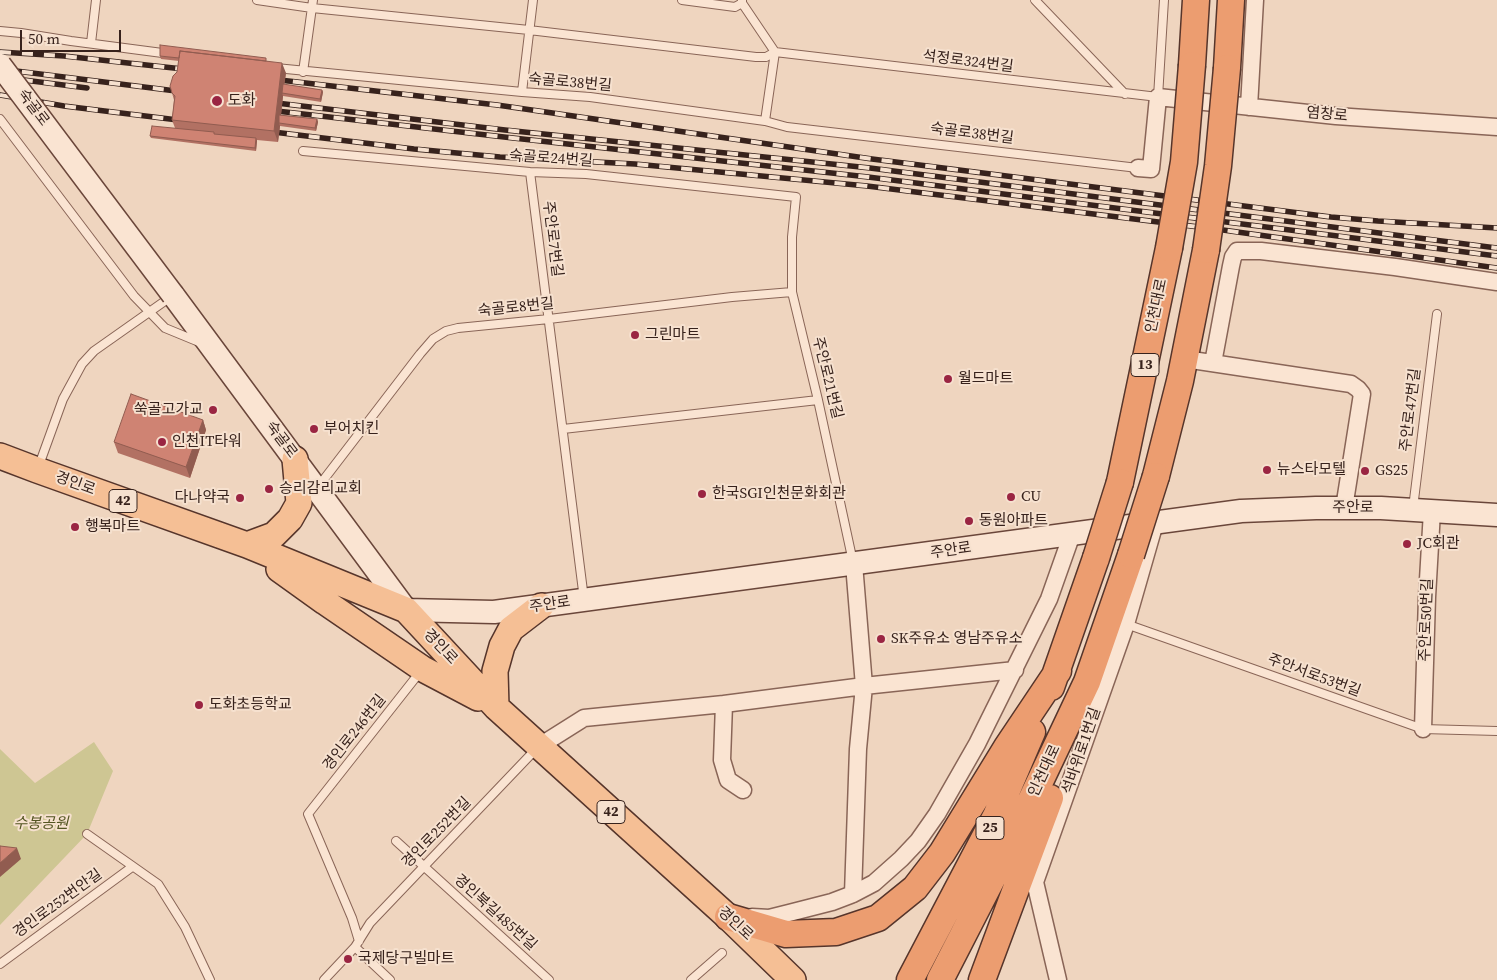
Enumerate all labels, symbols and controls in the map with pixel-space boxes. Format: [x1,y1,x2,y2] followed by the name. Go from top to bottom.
[22,20,124,52] scale bar
[28,28,60,49] text: 50 m
[921,47,1015,77] street label: 석정로324번길
[527,70,613,96] street label: 숙골로38번길
[13,86,53,130] street label: 숙골로
[228,92,256,110] place label: 도화
[210,94,224,108] marker: 도화
[1306,104,1348,126] street label: 염창로
[929,120,1015,148] street label: 숙골로38번길
[508,147,594,171] street label: 숙골로24번길
[538,200,566,278] street label: 주안로7번길
[1142,277,1172,335] street label: 인천대로
[477,295,555,321] street label: 숙골로8번길
[645,326,700,344] place label: 그린마트
[629,329,641,341] marker: 그린마트
[808,335,846,421] street label: 주안로21번길
[1131,354,1159,376] road number: 13
[1397,367,1425,453] street label: 주안로47번길
[958,370,1013,388] place label: 월드마트
[942,373,954,385] marker: 월드마트
[134,401,203,419] place label: 쑥골고가교
[207,404,219,416] marker: 쑥골고가교
[261,418,301,462] street label: 숙골로
[324,420,379,438] place label: 부어치킨
[308,423,320,435] marker: 부어치킨
[172,433,242,451] place label: 인천IT타워
[156,436,168,448] marker: 인천IT타워
[1277,461,1346,479] place label: 뉴스타모텔
[1375,462,1408,480] place label: GS25
[1261,464,1273,476] marker: 뉴스타모텔
[1359,465,1371,477] marker: GS25
[52,468,98,500] street label: 경인로
[279,480,362,498] place label: 승리감리교회
[263,483,275,495] marker: 승리감리교회
[712,485,846,503] place label: 한국SGI인천문화회관
[696,488,708,500] marker: 한국SGI인천문화회관
[1021,488,1041,506] place label: CU
[175,489,230,507] place label: 다나약국
[109,490,137,512] road number: 42
[1005,491,1017,503] marker: CU
[234,492,246,504] marker: 다나약국
[1332,499,1374,517] street label: 주안로
[979,512,1048,530] place label: 동원아파트
[963,515,975,527] marker: 동원아파트
[85,518,140,536] place label: 행복마트
[69,521,81,533] marker: 행복마트
[1417,535,1460,553] place label: JC회관
[1401,538,1413,550] marker: JC회관
[929,539,973,563] street label: 주안로
[1417,578,1437,662] street label: 주안로50번길
[528,593,572,617] street label: 주안로
[419,626,461,668] street label: 경인로
[891,630,1022,648] place label: SK주유소 영남주유소
[875,633,887,645] marker: SK주유소 영남주유소
[1265,651,1363,701] street label: 주안서로53번길
[320,691,390,775] street label: 경인로246번길
[209,696,292,714] place label: 도화초등학교
[193,699,205,711] marker: 도화초등학교
[1059,705,1105,797] street label: 석바위로1번길
[1025,742,1065,800] street label: 인천대로
[399,794,475,872] street label: 경인로252번길
[597,800,625,824] road number: 42
[13,815,69,833] park label: 수봉공원
[976,816,1004,840] road number: 25
[10,866,106,942] street label: 경인로252번안길
[450,871,540,955] street label: 경인북길485번길
[714,903,756,945] street label: 경인로
[358,950,455,968] place label: 국제당구빌마트
[342,953,354,965] marker: 국제당구빌마트

